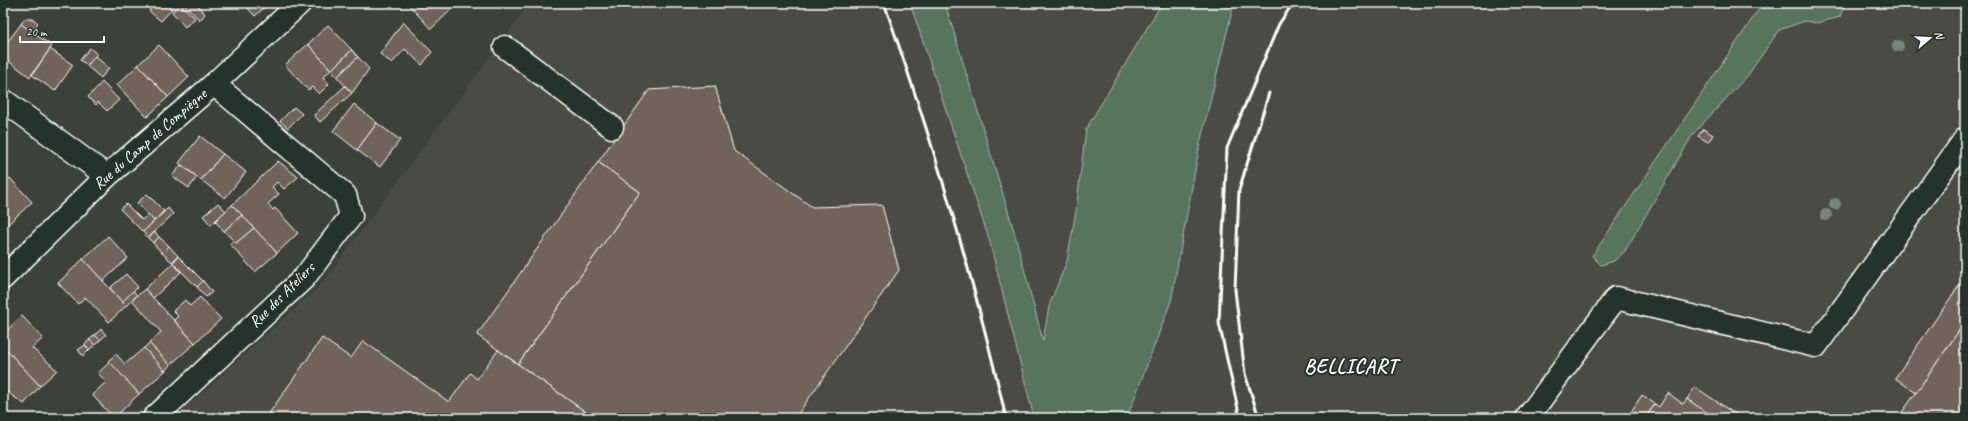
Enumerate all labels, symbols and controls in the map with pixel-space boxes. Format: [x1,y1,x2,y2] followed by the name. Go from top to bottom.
[20,18,104,44] scale bar
[1910,18,1950,58] north arrow
[26,24,48,40] text: 20 m
[1932,29,1948,42] text: N
[89,83,212,194] street label: Rue du Camp de Compiègne
[245,257,320,332] street label: Rue des Ateliers
[1304,354,1402,379] district label: BELLICART

